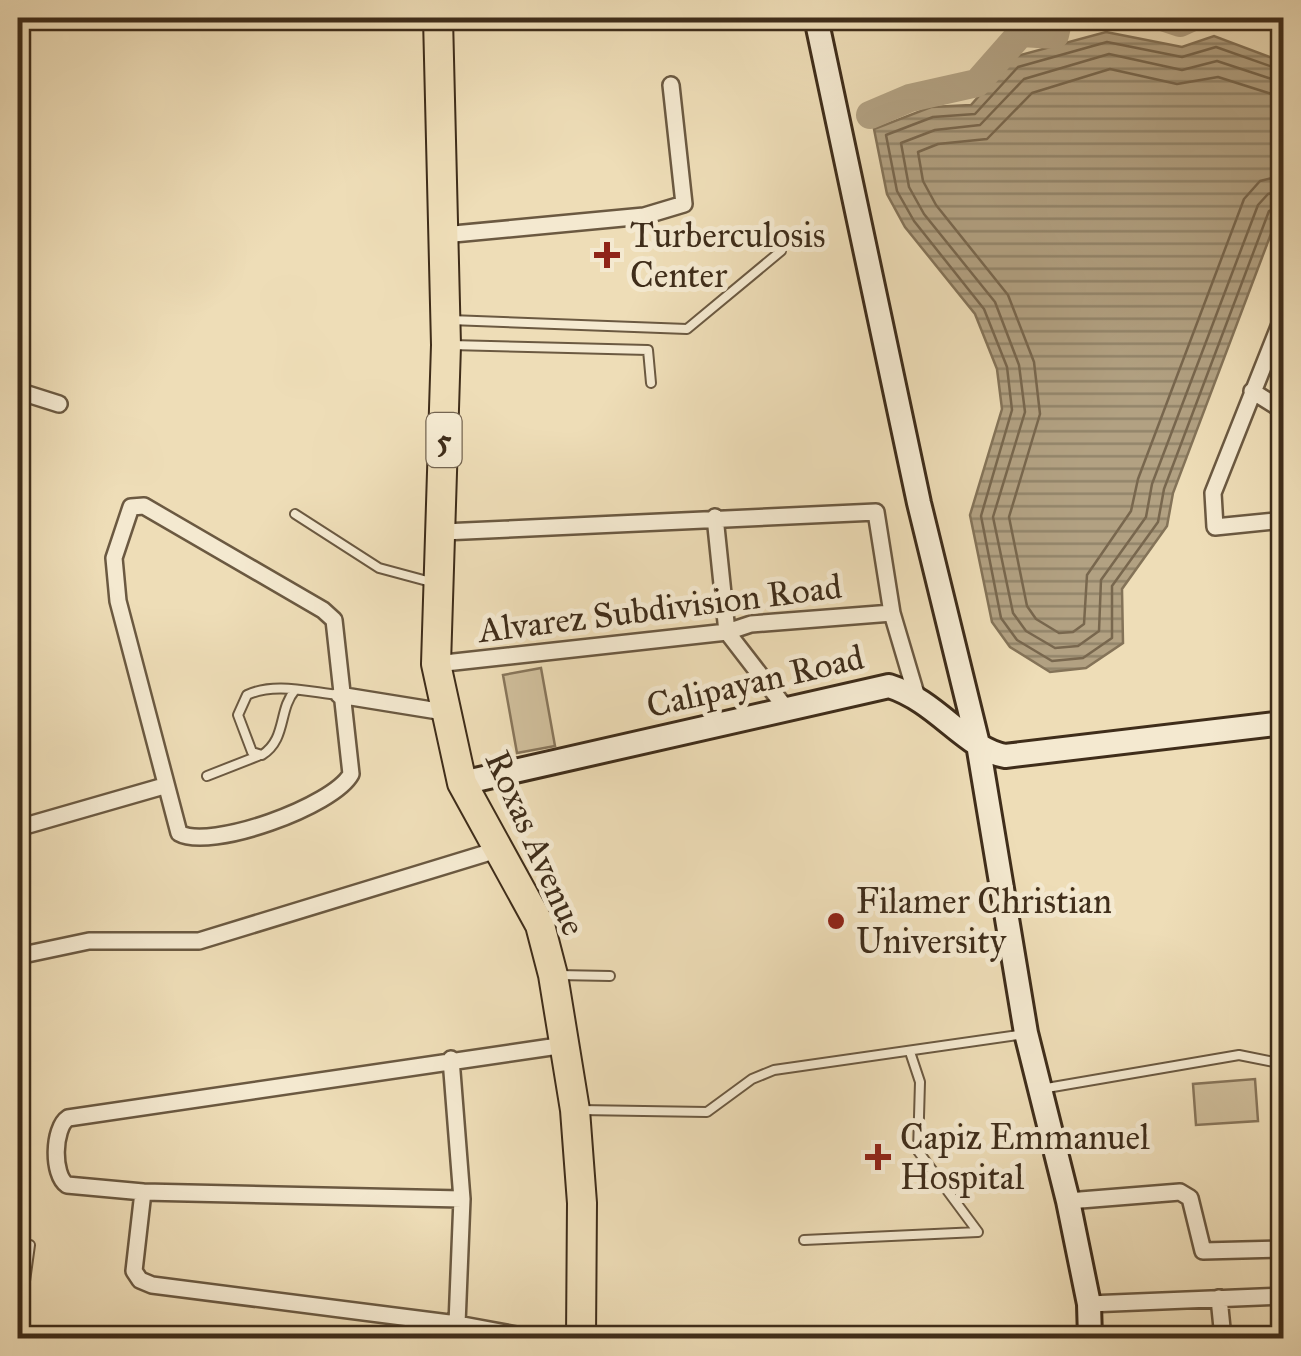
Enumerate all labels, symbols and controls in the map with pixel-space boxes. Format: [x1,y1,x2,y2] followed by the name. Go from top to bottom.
[630,214,826,297] place label: Turberculosis Center
[594,242,620,268] marker: Turberculosis Center
[426,413,462,467] road number: 5
[474,565,845,652] street label: Alvarez Subdivision Road
[642,636,868,727] street label: Calipayan Road
[476,744,595,942] street label: Roxas Avenue
[856,880,1112,963] place label: Filamer Christian University
[825,910,847,932] marker: Filamer Christian University
[900,1116,1150,1199] place label: Capiz Emmanuel Hospital
[865,1144,891,1170] marker: Capiz Emmanuel Hospital

